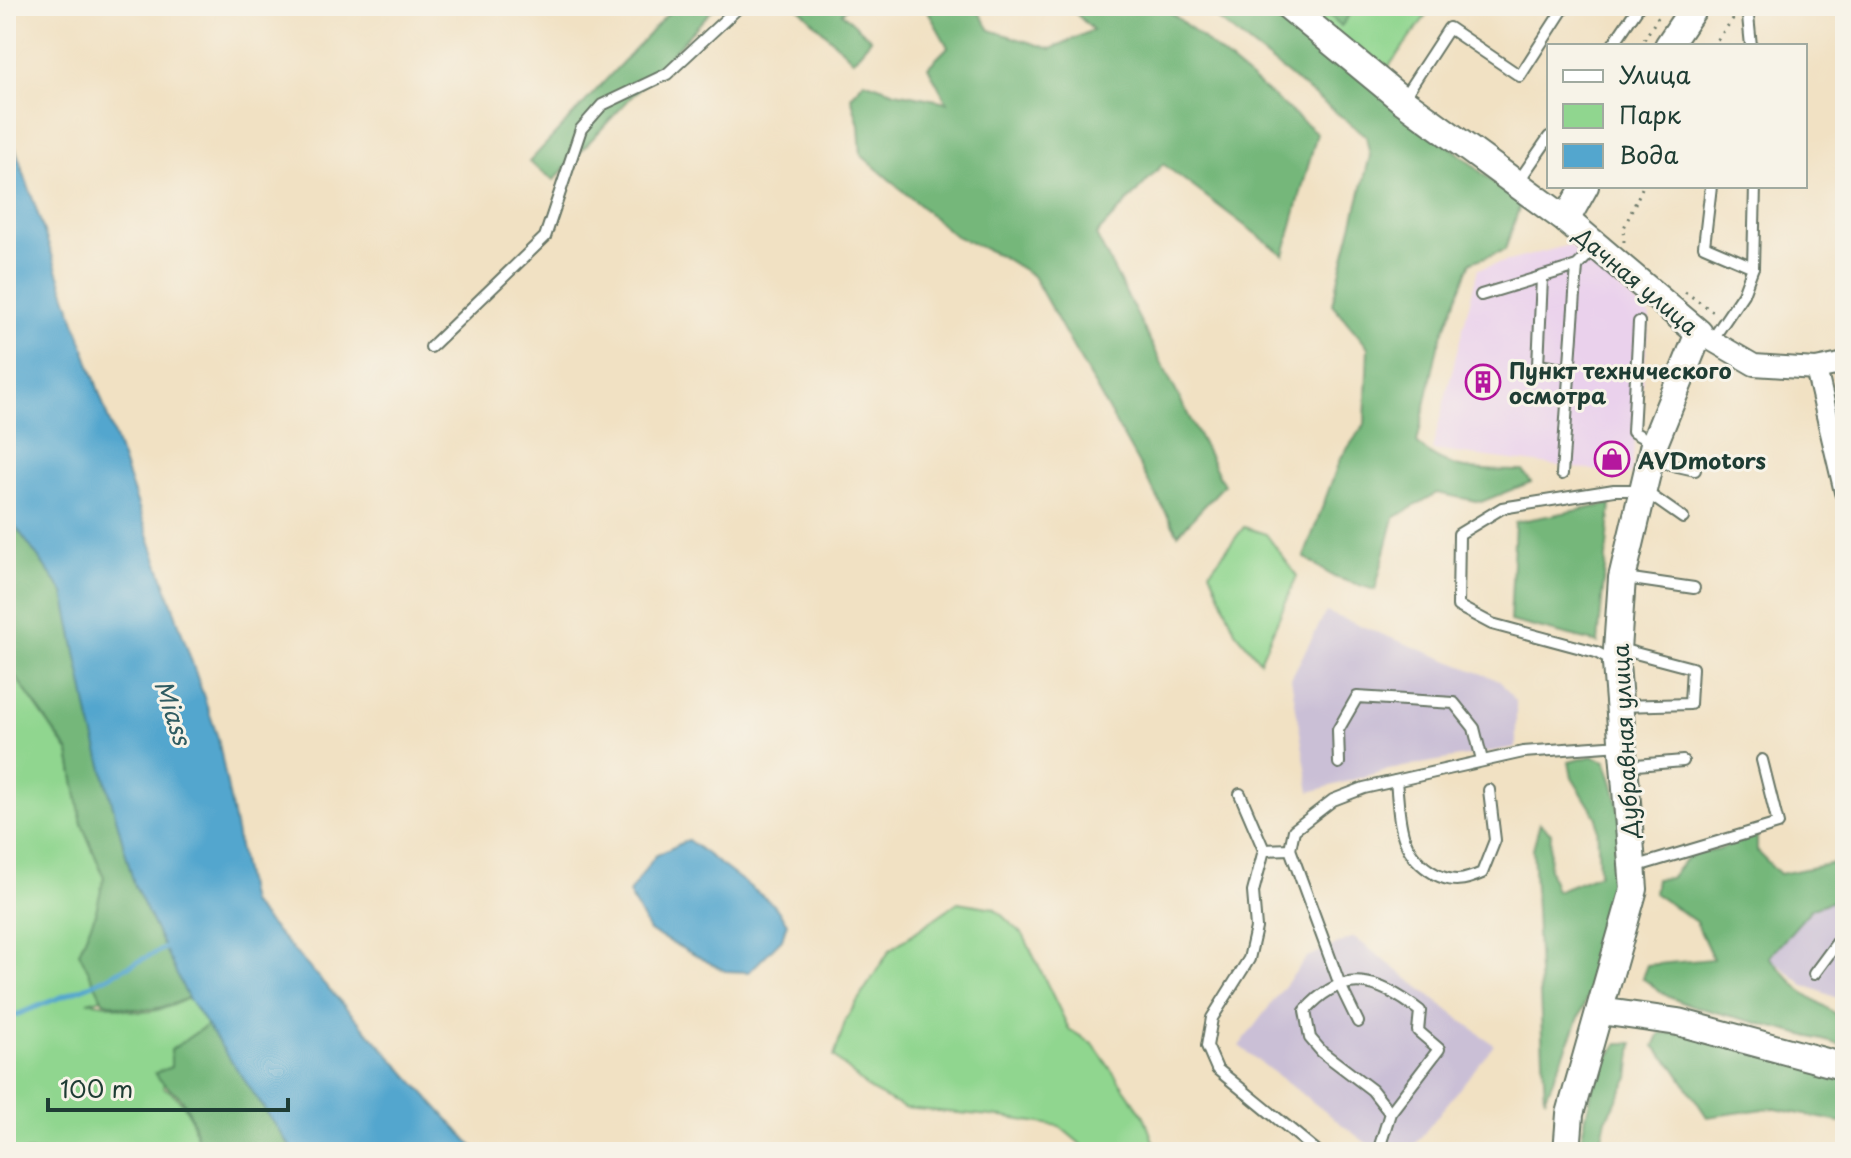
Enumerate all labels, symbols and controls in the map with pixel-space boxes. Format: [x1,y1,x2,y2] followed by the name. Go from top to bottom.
[1547,44,1807,188] legend
[1619,56,1691,92] text: Улица
[1619,96,1682,132] text: Парк
[1619,136,1678,172] text: Вода
[1567,217,1706,342] street label: Дачная улица
[1509,353,1732,411] place label: Пункт технического осмотра
[1464,363,1502,401] building icon: Пункт технического осмотра
[1593,440,1631,478] shop icon: AVDmotors
[1637,443,1766,476] place label: AVDmotors
[1602,643,1646,840] street label: Дубравная улица
[147,675,202,752] water label: Miass
[48,1062,288,1112] scale bar
[60,1070,133,1106] text: 100 m

